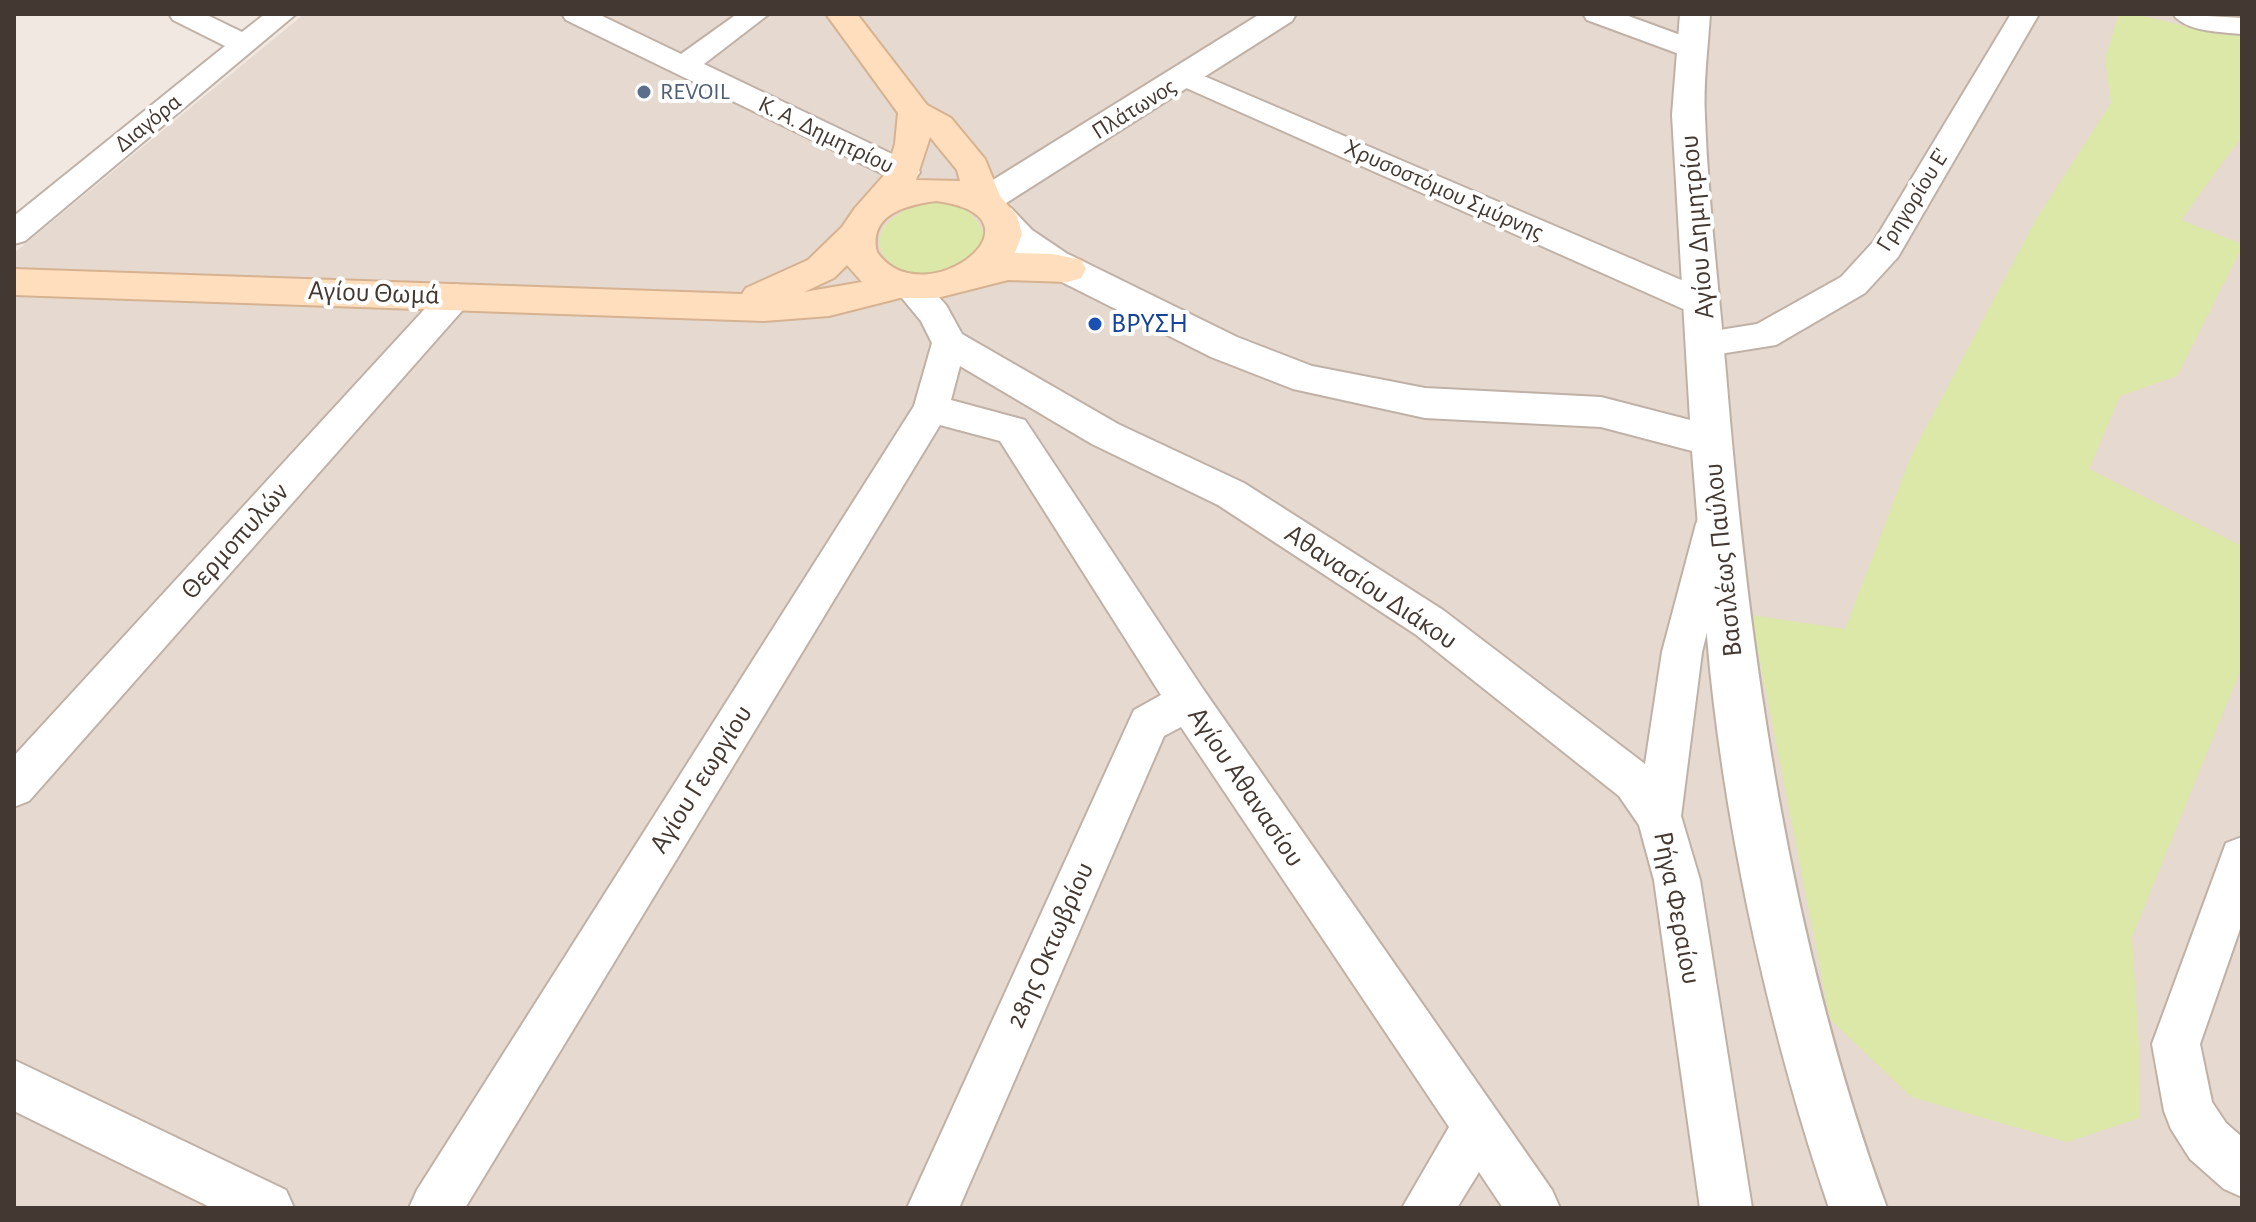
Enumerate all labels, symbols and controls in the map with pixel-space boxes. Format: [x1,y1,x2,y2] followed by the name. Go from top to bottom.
[1087,72,1181,146] street label: Πλάτωνος
[660,78,730,106] place label: REVOIL
[635,83,653,101] marker: REVOIL
[109,87,187,159] street label: Διαγόρα
[753,90,899,180] street label: Κ. Α. Δημητρίου
[1340,133,1548,247] street label: Χρυσοστόμου Σμύρνης
[1672,134,1722,320] street label: Αγίου Δημητρίου
[1870,143,1956,257] street label: Γρηγορίου Ε'
[307,274,441,312] street label: Αγίου Θωμά
[1111,307,1188,341] place label: ΒΡΥΣΗ
[1086,315,1104,333] marker: ΒΡΥΣΗ
[1696,461,1750,659] street label: Βασιλέως Παύλου
[174,476,296,606] street label: Θερμοπυλών
[1278,517,1464,657] street label: Αθανασίου Διάκου
[642,699,760,859] street label: Αγίου Γεωργίου
[1180,701,1312,873] street label: Αγίου Αθανασίου
[1646,829,1708,987] street label: Ρήγα Φεραίου
[998,857,1102,1033] street label: 28ης Οκτωβρίου

